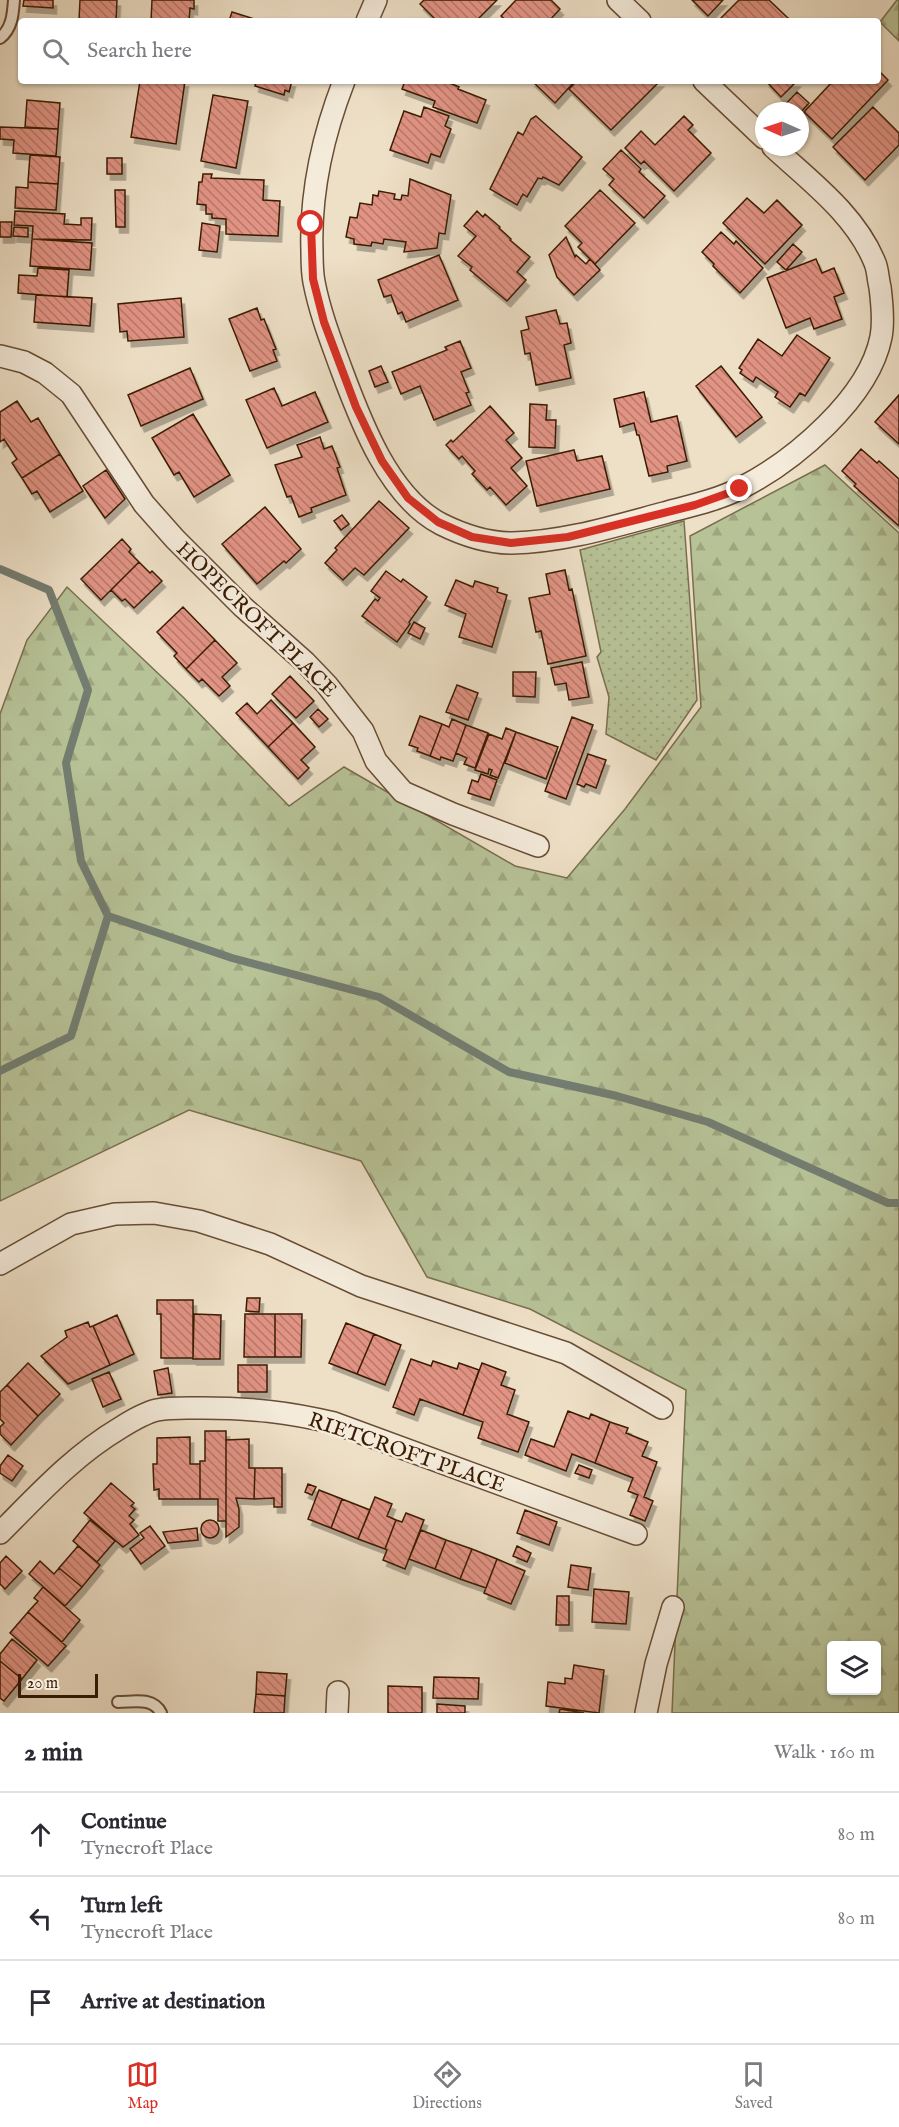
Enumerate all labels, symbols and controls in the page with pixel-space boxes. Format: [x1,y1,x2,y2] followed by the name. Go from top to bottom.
[18,18,881,84] search box
[39,35,72,68] icon: search
[87,37,192,65] text: Search here
[755,102,809,156] north arrow
[297,210,323,236] route start
[726,475,752,501] route end
[170,536,342,704] street label: HOPECROFT PLACE
[304,1407,509,1500] street label: RIETCROFT PLACE
[827,1641,881,1695] map controls
[827,1641,881,1695] button: layers
[18,1671,98,1698] scale bar
[27,1674,58,1694] text: 20 m
[24,1736,83,1769] text: 2 min
[774,1740,875,1765] text: Walk · 160 m
[81,1808,167,1836] text: Continue
[24,1818,57,1851] icon: ahead
[838,1822,875,1847] text: 80 m
[81,1836,213,1861] text: Tynecroft Place
[81,1892,163,1920] text: Turn left
[24,1902,57,1935] icon: left
[838,1906,875,1931] text: 80 m
[81,1920,213,1945] text: Tynecroft Place
[24,1986,57,2019] icon: arrive
[81,1988,265,2016] text: Arrive at destination
[126,2058,159,2114] tab: Map
[412,2058,482,2114] tab: Directions
[735,2058,773,2114] tab: Saved

